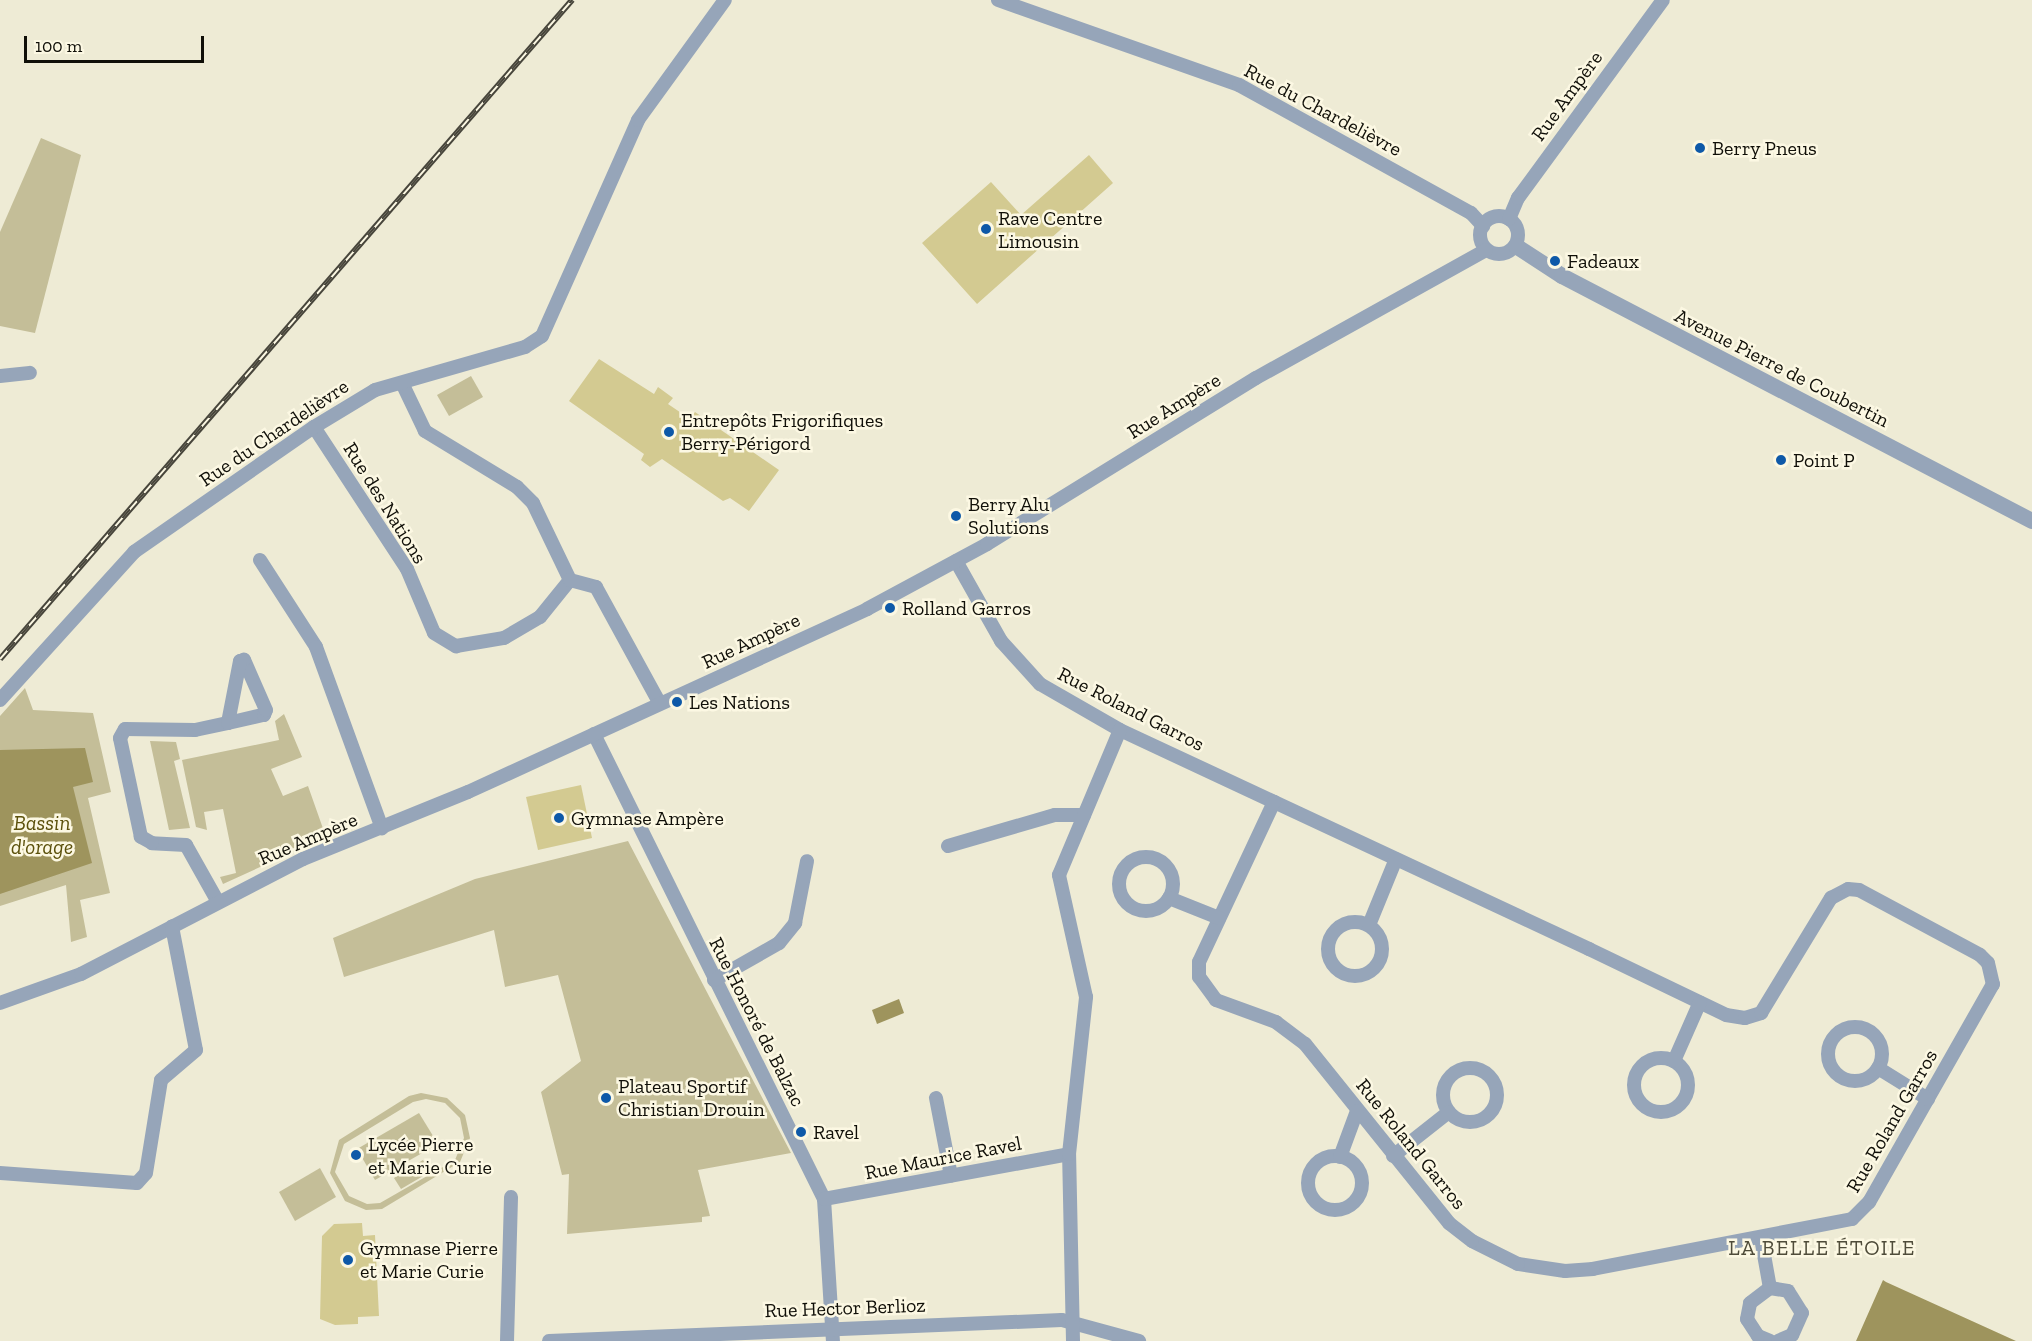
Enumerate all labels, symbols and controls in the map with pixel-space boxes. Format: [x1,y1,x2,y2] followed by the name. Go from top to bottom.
[27,24,207,62] scale bar
[35,35,82,57] text: 100 m
[1526,46,1608,146] street label: Rue Ampère
[1240,58,1406,162] street label: Rue du Chardelièvre
[1712,136,1817,160] place label: Berry Pneus
[1693,141,1707,155] marker: Berry Pneus
[998,206,1102,253] place label: Rave Centre Limousin
[979,222,993,236] marker: Rave Centre Limousin
[1567,249,1639,273] place label: Fadeaux
[1548,254,1562,268] marker: Fadeaux
[1671,303,1893,433] street label: Avenue Pierre de Coubertin
[1123,368,1225,444] street label: Rue Ampère
[195,374,353,492] street label: Rue du Chardelièvre
[681,408,883,455] place label: Entrepôts Frigorifiques Berry-Périgord
[662,425,676,439] marker: Entrepôts Frigorifiques Berry-Périgord
[338,438,432,568] street label: Rue des Nations
[1793,448,1855,472] place label: Point P
[1774,453,1788,467] marker: Point P
[968,492,1051,539] place label: Berry Alu Solutions
[949,509,963,523] marker: Berry Alu Solutions
[902,596,1031,620] place label: Rolland Garros
[883,601,897,615] marker: Rolland Garros
[698,608,804,674] street label: Rue Ampère
[1054,662,1208,756] street label: Rue Roland Garros
[689,690,790,714] place label: Les Nations
[670,695,684,709] marker: Les Nations
[571,806,725,830] place label: Gymnase Ampère
[255,807,361,871] street label: Rue Ampère
[11,810,73,860] water label: Bassin d'orage
[552,811,566,825] marker: Gymnase Ampère
[704,933,810,1111] street label: Rue Honoré de Balzac
[1841,1045,1943,1197] street label: Rue Roland Garros
[618,1074,765,1121] place label: Plateau Sportif Christian Drouin
[1351,1074,1471,1214] street label: Rue Roland Garros
[599,1091,613,1105] marker: Plateau Sportif Christian Drouin
[813,1120,859,1144] place label: Ravel
[794,1125,808,1139] marker: Ravel
[863,1131,1023,1185] street label: Rue Maurice Ravel
[368,1132,492,1179] place label: Lycée Pierre et Marie Curie
[349,1148,363,1162] marker: Lycée Pierre et Marie Curie
[1728,1235,1916,1261] district label: LA BELLE ÉTOILE
[360,1236,498,1283] place label: Gymnase Pierre et Marie Curie
[341,1253,355,1267] marker: Gymnase Pierre et Marie Curie
[764,1293,926,1323] street label: Rue Hector Berlioz

